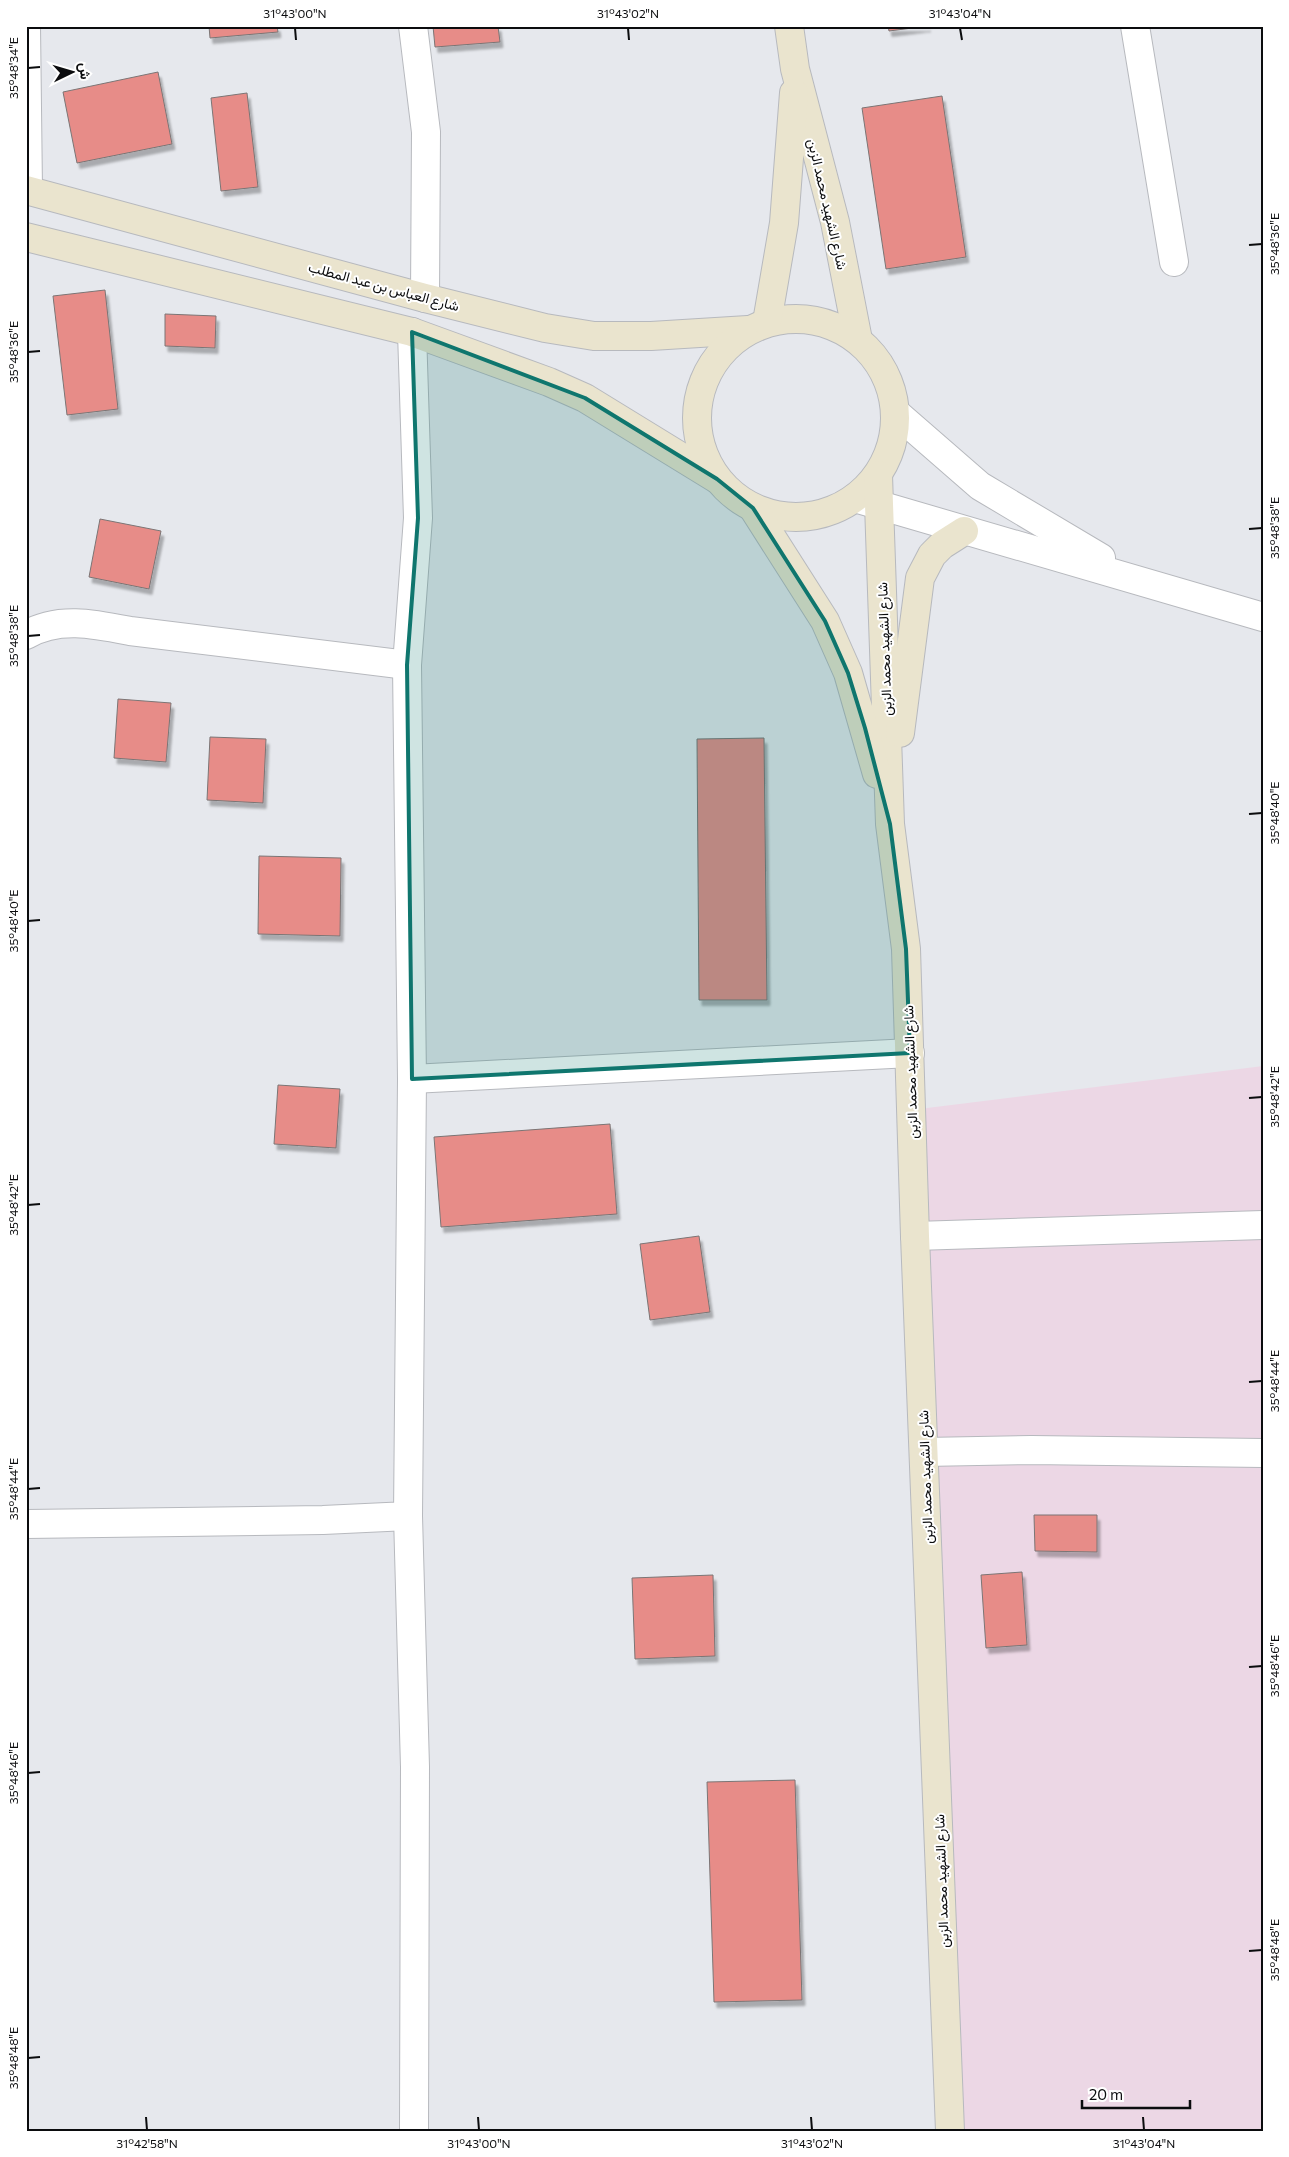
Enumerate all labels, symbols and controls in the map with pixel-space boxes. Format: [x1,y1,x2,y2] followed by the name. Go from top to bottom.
[263,6,327,20] text: 31°43'00"N
[597,6,659,20] text: 31°43'02"N
[929,6,991,20] text: 31°43'04"N
[6,37,20,99] text: 35°48'34"E
[48,48,98,98] north arrow
[75,62,95,80] text: ش
[802,137,851,272] street label: شارع الشهيد محمد الزبن
[1267,213,1281,275] text: 35°48'36"E
[306,258,461,317] street label: شارع العباس بن عبد المطلب
[6,321,20,383] text: 35°48'36"E
[1267,497,1281,559] text: 35°48'38"E
[873,582,898,716] street label: شارع الشهيد محمد الزبن
[6,605,20,667] text: 35°48'38"E
[1267,782,1281,844] text: 35°48'40"E
[6,890,20,952] text: 35°48'40"E
[899,1005,924,1139] street label: شارع الشهيد محمد الزبن
[1267,1066,1281,1128] text: 35°48'42"E
[6,1174,20,1236] text: 35°48'42"E
[1267,1350,1281,1412] text: 35°48'44"E
[914,1410,939,1544] street label: شارع الشهيد محمد الزبن
[6,1458,20,1520] text: 35°48'44"E
[1267,1635,1281,1697] text: 35°48'46"E
[6,1742,20,1804] text: 35°48'46"E
[930,1814,955,1948] street label: شارع الشهيد محمد الزبن
[1267,1919,1281,1981] text: 35°48'48"E
[6,2027,20,2089] text: 35°48'48"E
[1082,2077,1189,2109] scale bar
[1089,2085,1123,2103] text: 20 m
[116,2136,178,2150] text: 31°42'58"N
[447,2136,511,2150] text: 31°43'00"N
[781,2136,843,2150] text: 31°43'02"N
[1113,2136,1175,2150] text: 31°43'04"N

